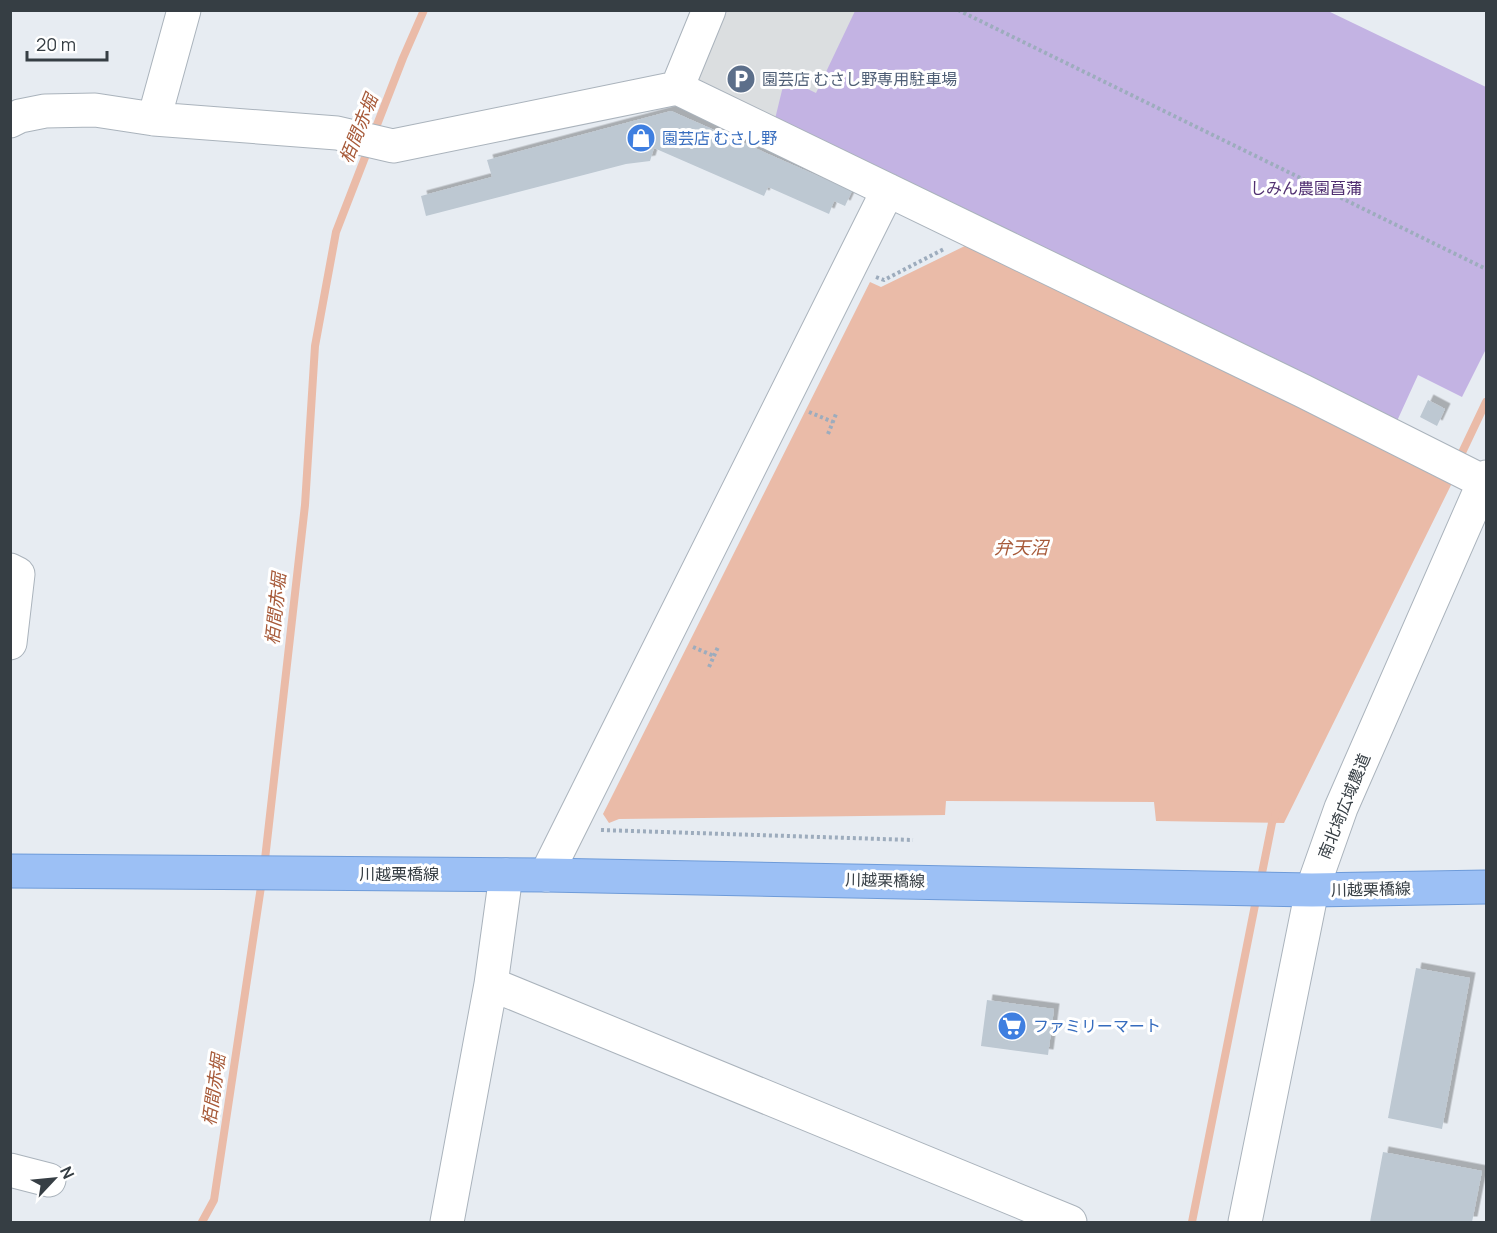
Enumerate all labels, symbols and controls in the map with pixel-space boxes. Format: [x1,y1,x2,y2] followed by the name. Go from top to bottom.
[27,24,106,62] scale bar
[36,32,76,56] text: 20 m
[725,63,757,95] parking icon: 園芸店 むさし野専用駐車場
[762,68,957,90] place label: 園芸店 むさし野専用駐車場
[333,88,384,166] water label: 栢間赤堀
[625,122,657,154] shop icon: 園芸店 むさし野
[662,127,777,149] place label: 園芸店 むさし野
[1250,177,1362,199] park label: しみん農園菖蒲
[994,535,1051,559] water label: 弁天沼
[259,569,291,646] water label: 栢間赤堀
[1313,750,1375,862] street label: 南北埼広域農道
[359,863,439,885] street label: 川越栗橋線
[845,868,925,892] street label: 川越栗橋線
[1331,877,1411,901] street label: 川越栗橋線
[996,1010,1028,1042] supermarket icon: ファミリーマート
[1033,1015,1161,1037] place label: ファミリーマート
[196,1050,230,1127] water label: 栢間赤堀
[24,1149,84,1209] north arrow
[55,1162,80,1182] text: N

